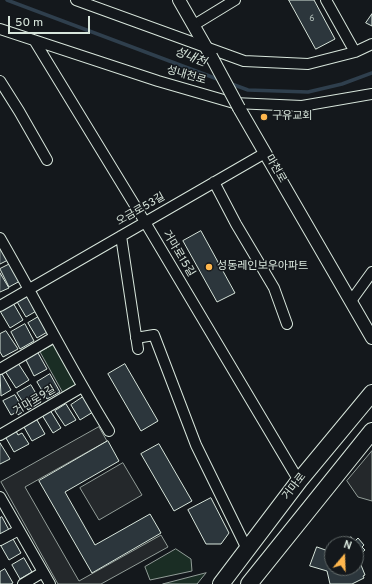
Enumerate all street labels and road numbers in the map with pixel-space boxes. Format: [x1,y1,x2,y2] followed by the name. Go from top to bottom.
[165,64,207,88] street label: 성내천로
[262,153,288,185] street label: 마천로
[114,191,168,229] street label: 오금로53길
[159,229,197,279] street label: 거마로15길
[11,383,59,419] street label: 거마로9길
[280,471,310,503] street label: 거마로

